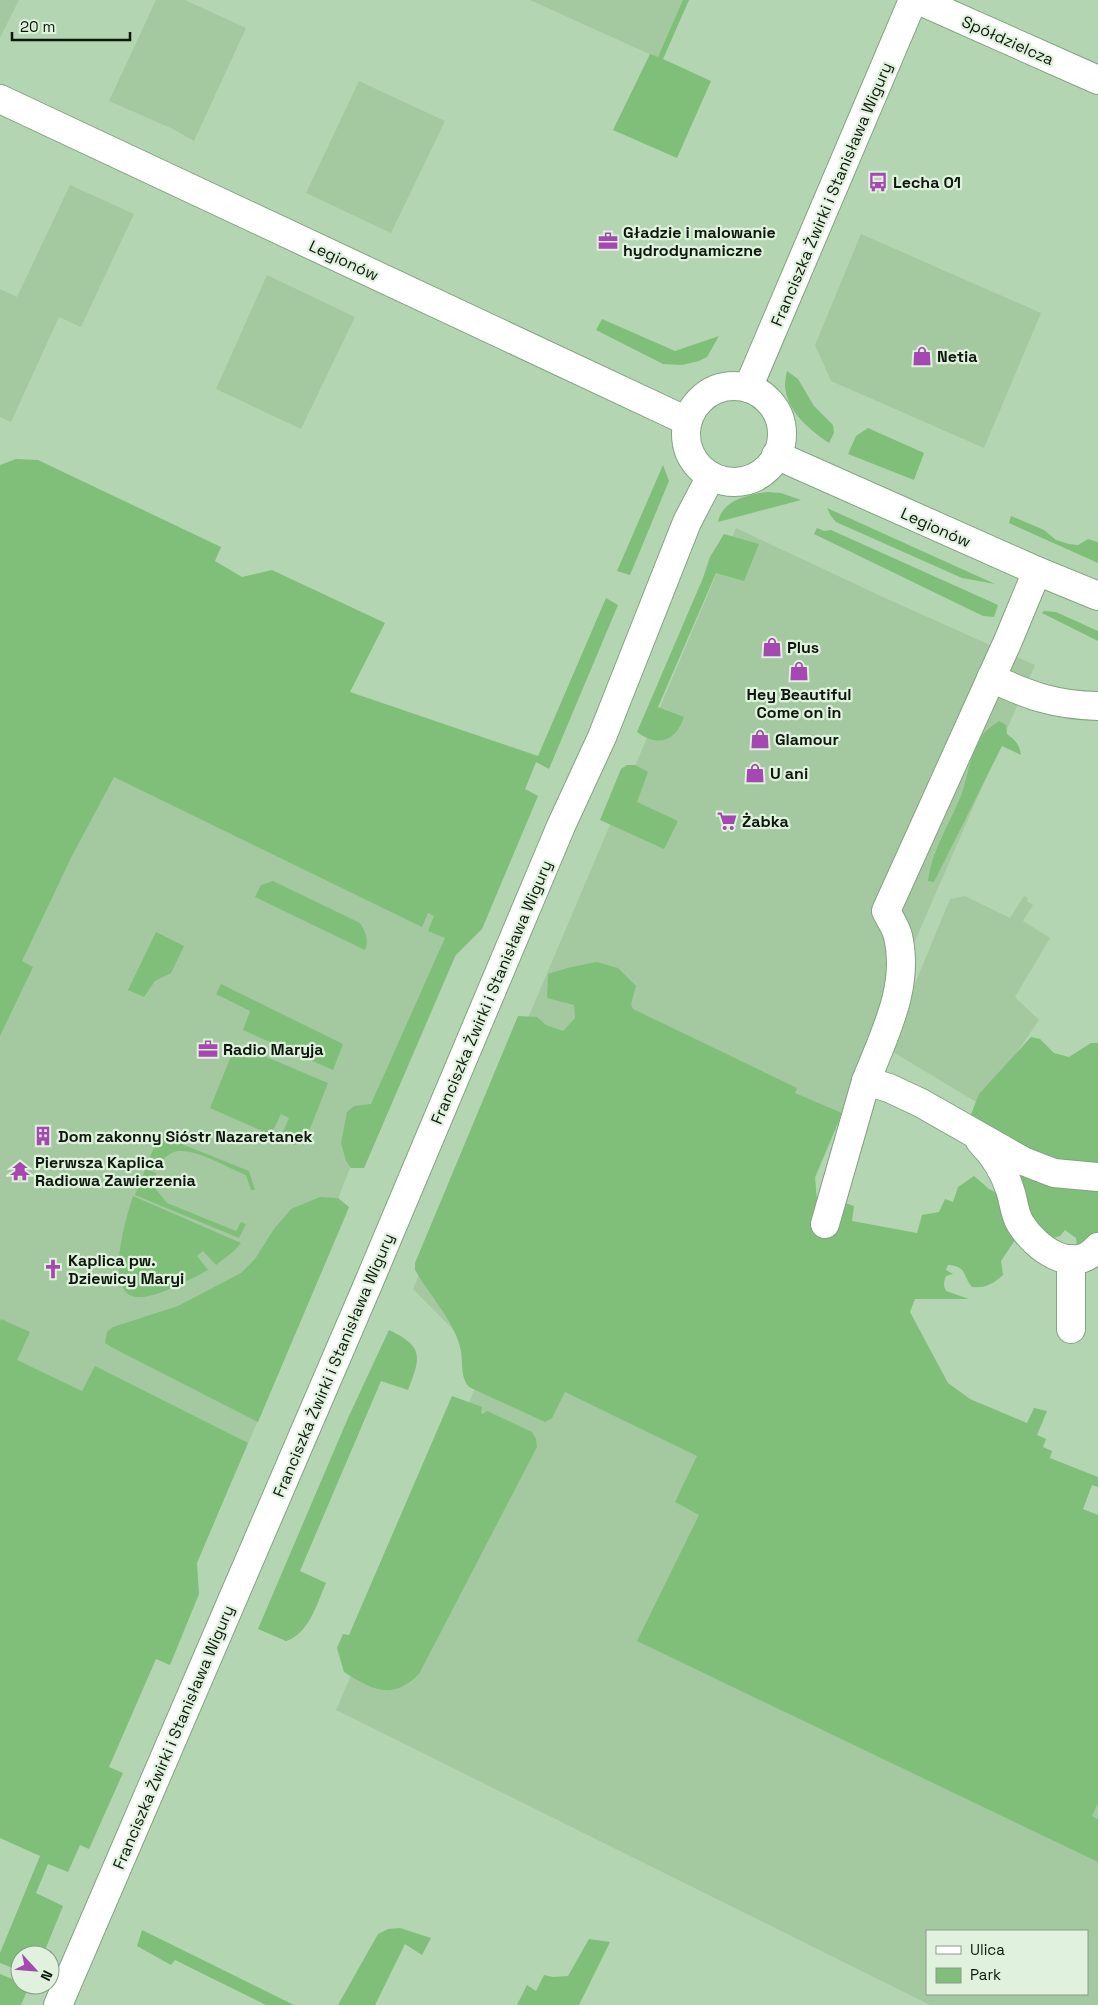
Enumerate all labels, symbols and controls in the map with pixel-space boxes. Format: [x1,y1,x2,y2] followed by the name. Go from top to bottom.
[12,10,130,42] scale bar
[958,11,1057,70] street label: Spółdzielcza
[20,17,55,36] text: 20 m
[766,59,897,329] street label: Franciszka Żwirki i Stanisława Wigury
[867,171,889,193] bus stop icon: Lecha 01
[893,172,961,193] place label: Lecha 01
[623,222,776,261] place label: Gładzie i malowanie hydrodynamiczne
[597,230,619,252] office icon: Gładzie i malowanie hydrodynamiczne
[306,235,382,286] street label: Legionów
[911,345,933,367] shop icon: Netia
[937,346,978,367] place label: Netia
[897,503,974,552] street label: Legionów
[761,636,783,658] shop icon: Plus
[787,637,819,658] place label: Plus
[788,660,810,682] shop icon: Hey Beautiful Come on in
[746,684,852,723] place label: Hey Beautiful Come on in
[749,728,771,750] shop icon: Glamour
[775,729,839,750] place label: Glamour
[744,762,766,784] shop icon: U ani
[770,763,808,784] place label: U ani
[716,810,738,832] supermarket icon: Żabka
[742,811,789,832] place label: Żabka
[426,857,557,1127] street label: Franciszka Żwirki i Stanisława Wigury
[197,1038,219,1060] office icon: Radio Maryja
[223,1039,324,1060] place label: Radio Maryja
[32,1125,54,1147] building icon: Dom zakonny Sióstr Nazaretanek
[58,1126,312,1147] place label: Dom zakonny Sióstr Nazaretanek
[35,1152,196,1191] place label: Pierwsza Kaplica Radiowa Zawierzenia
[9,1160,31,1182] temple icon: Pierwsza Kaplica Radiowa Zawierzenia
[268,1230,399,1500] street label: Franciszka Żwirki i Stanisława Wigury
[68,1250,184,1289] place label: Kaplica pw. Dziewicy Maryi
[42,1258,64,1280] church icon: Kaplica pw. Dziewicy Maryi
[108,1602,239,1872] street label: Franciszka Żwirki i Stanisława Wigury
[926,1930,1088,1995] legend
[970,1940,1005,1959] text: Ulica
[10,1945,60,1995] north arrow
[970,1965,1001,1984] text: Park
[37,1968,57,1984] text: N

